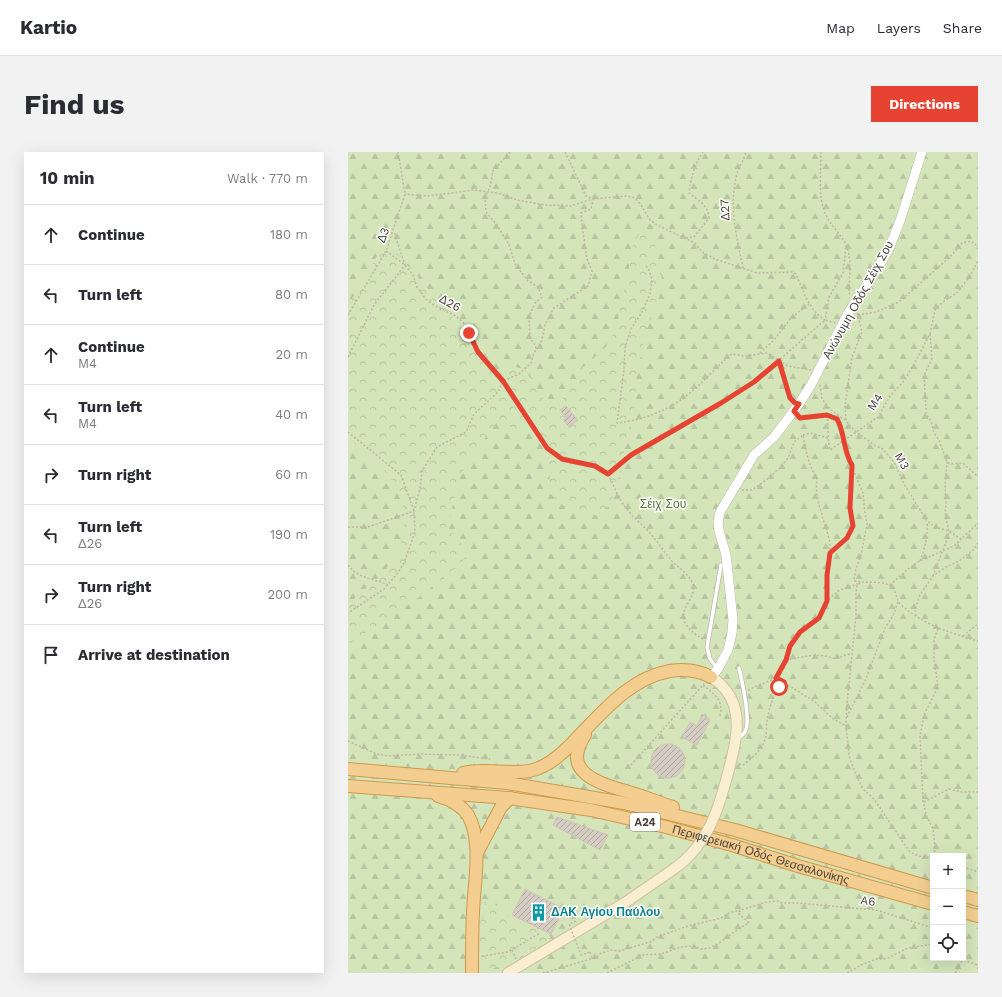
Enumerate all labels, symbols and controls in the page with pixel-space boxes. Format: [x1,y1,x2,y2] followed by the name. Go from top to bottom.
[20,16,77,39] text: Kartio
[826,20,855,36] text: Map
[877,20,921,36] text: Layers
[943,20,982,36] text: Share
[871,86,978,122] button: Directions
[24,88,124,121] text: Find us
[40,168,95,188] text: 10 min
[227,171,308,186] text: Walk · 770 m
[717,199,733,221] street label: Δ27
[40,224,62,246] icon: ahead
[78,226,145,244] text: Continue
[374,226,392,244] street label: Δ3
[270,227,308,242] text: 180 m
[820,238,896,362] street label: Ανώνυμη Οδός Σέιχ Σου
[40,284,62,306] icon: left
[78,286,142,304] text: Turn left
[275,287,308,302] text: 80 m
[437,291,463,315] street label: Δ26
[460,324,478,342] route end
[78,338,145,356] text: Continue
[40,344,62,366] icon: ahead
[276,347,308,362] text: 20 m
[78,356,97,371] text: M4
[864,391,886,413] street label: M4
[78,398,142,416] text: Turn left
[40,404,62,426] icon: left
[275,407,308,422] text: 40 m
[78,416,97,431] text: M4
[892,450,912,472] street label: M3
[40,464,62,486] icon: right
[78,466,151,484] text: Turn right
[275,467,308,482] text: 60 m
[640,497,686,511] park label: Σέιχ Σου
[78,518,142,536] text: Turn left
[40,524,62,546] icon: left
[270,527,308,542] text: 190 m
[78,536,102,551] text: Δ26
[78,578,151,596] text: Turn right
[40,584,62,606] icon: right
[267,587,308,602] text: 200 m
[78,596,102,611] text: Δ26
[40,644,62,666] icon: arrive
[78,646,230,664] text: Arrive at destination
[770,678,788,696] route start
[630,813,660,831] road number: Α24
[671,822,851,887] street label: Περιφερειακή Οδός Θεσσαλονίκης
[930,853,966,961] map controls
[930,853,966,889] button: +
[930,889,966,925] button: −
[860,893,876,909] street label: A6
[528,902,548,922] building icon: ΔΑΚ Αγίου Παύλου
[551,905,660,919] place label: ΔΑΚ Αγίου Παύλου
[930,925,966,961] button: locate

